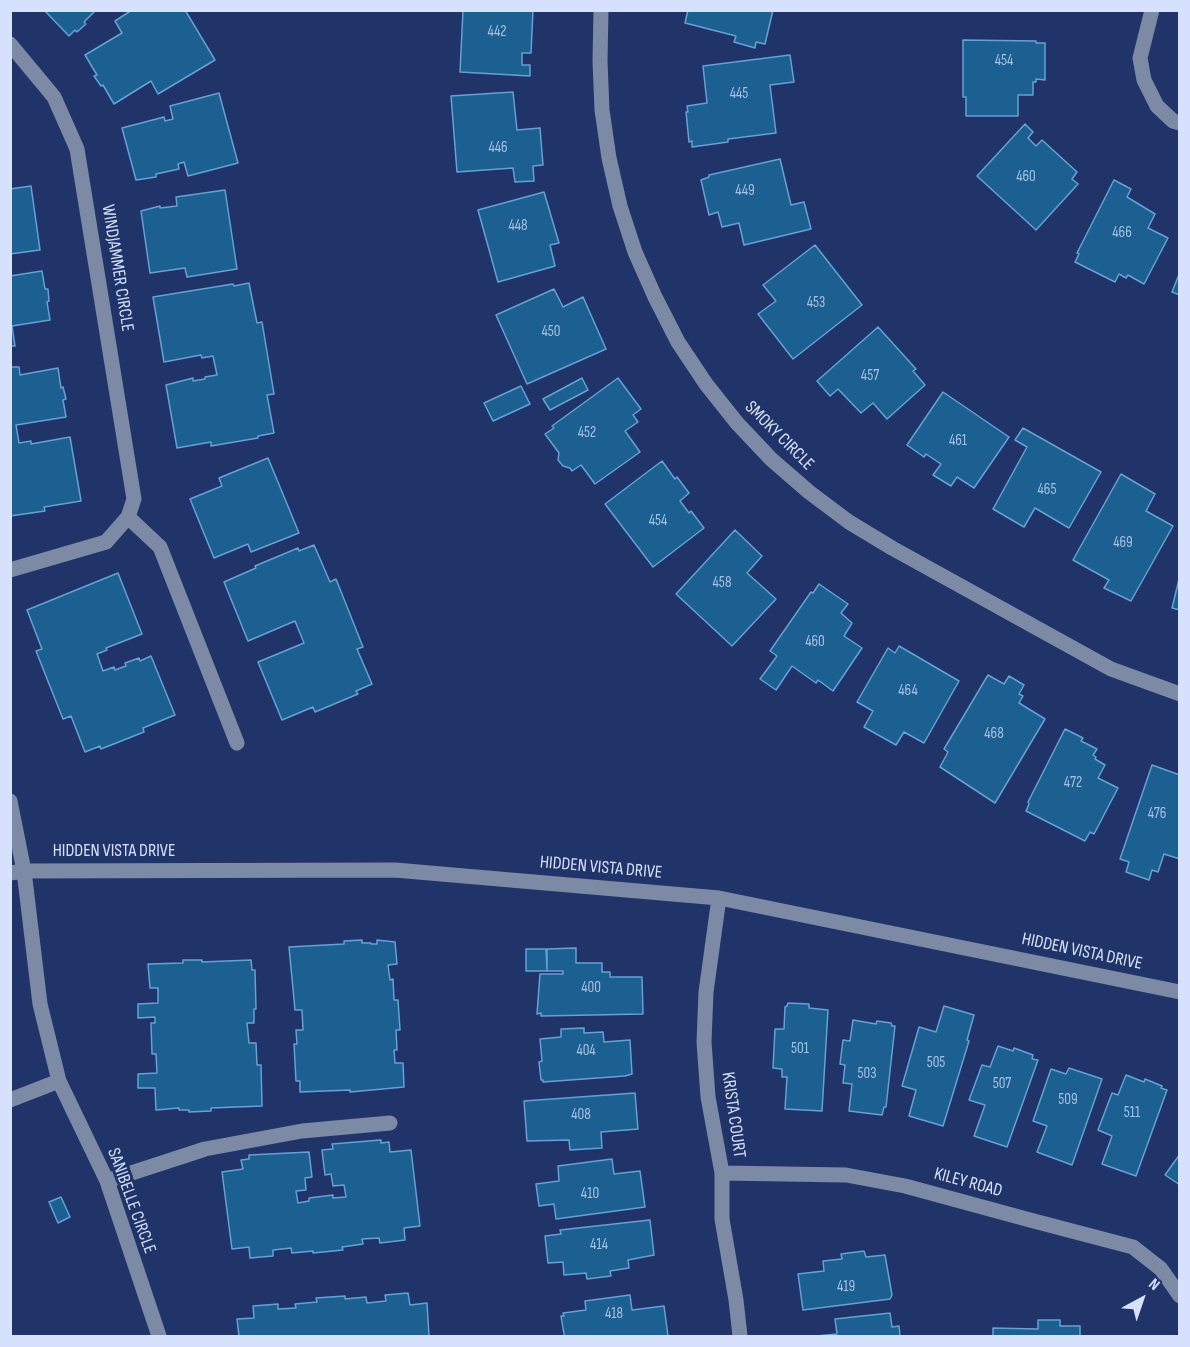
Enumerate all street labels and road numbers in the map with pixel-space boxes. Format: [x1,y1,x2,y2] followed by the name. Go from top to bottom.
[96,203,138,333] street label: WINDJAMMER CIRCLE
[740,397,818,475] street label: SMOKY CIRCLE
[53,840,175,862] street label: HIDDEN VISTA DRIVE
[539,852,663,884] street label: HIDDEN VISTA DRIVE
[1020,929,1144,975] street label: HIDDEN VISTA DRIVE
[716,1071,750,1159] street label: KRISTA COURT
[102,1145,160,1257] street label: SANIBELLE CIRCLE
[932,1164,1004,1202] street label: KILEY ROAD

